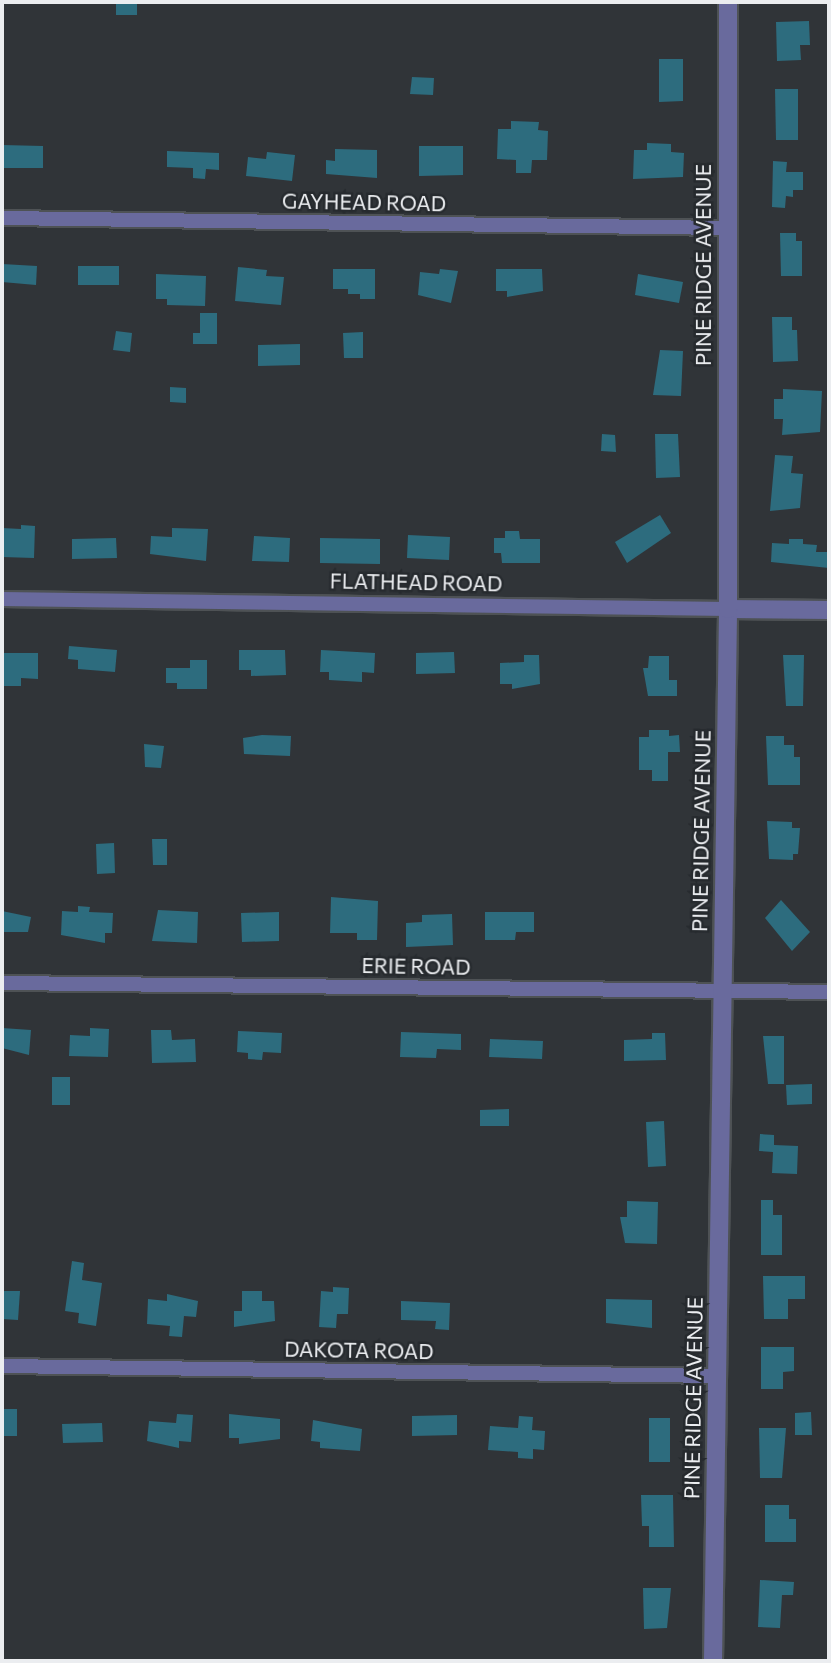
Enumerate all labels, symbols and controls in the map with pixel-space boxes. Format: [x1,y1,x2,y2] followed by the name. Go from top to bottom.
[690,164,716,366] street label: PINE RIDGE AVENUE
[282,188,446,216] street label: GAYHEAD ROAD
[329,568,503,596] street label: FLATHEAD ROAD
[687,730,715,932] street label: PINE RIDGE AVENUE
[361,952,471,980] street label: ERIE ROAD
[679,1297,707,1499] street label: PINE RIDGE AVENUE
[284,1336,434,1364] street label: DAKOTA ROAD

